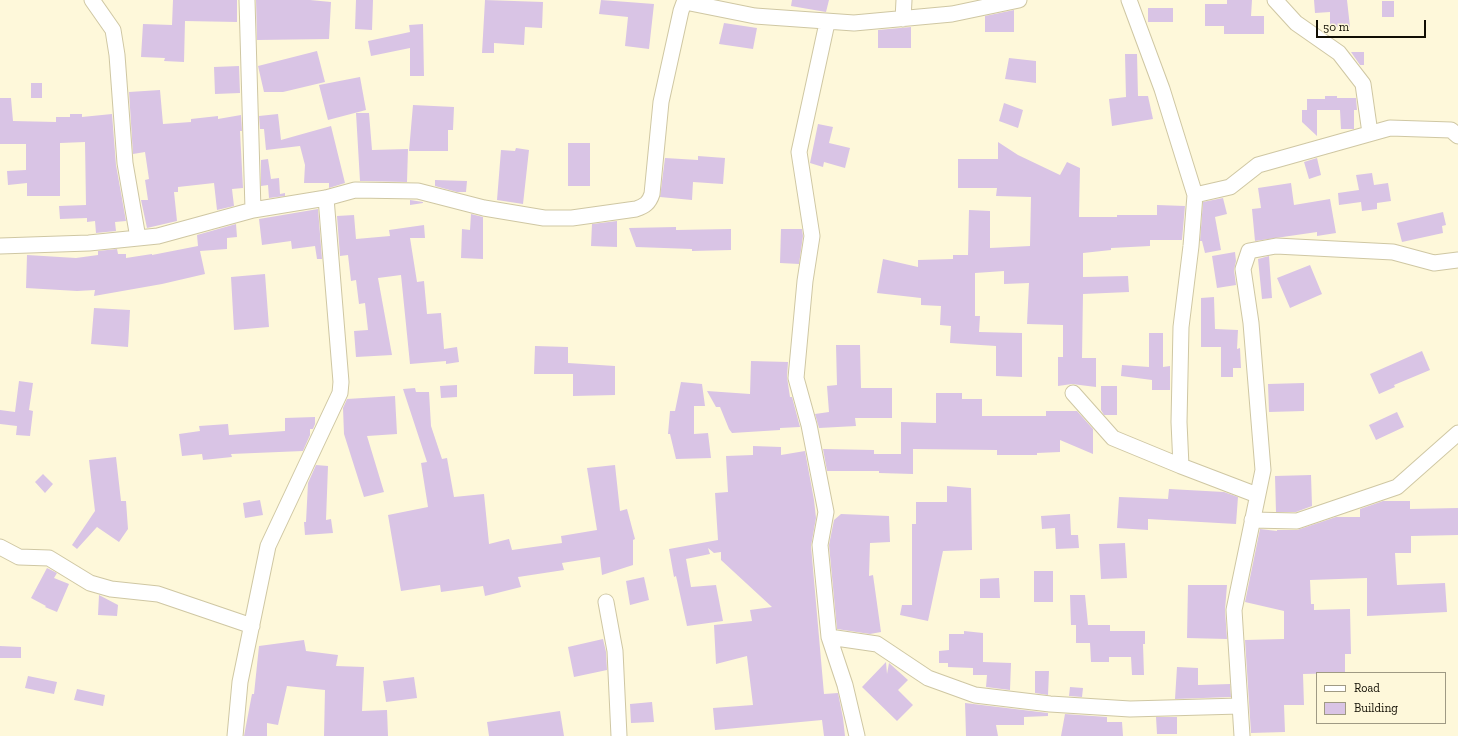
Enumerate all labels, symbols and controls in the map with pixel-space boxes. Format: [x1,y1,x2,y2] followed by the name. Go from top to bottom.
[1318,12,1428,38] scale bar
[1323,20,1349,34] text: 50 m
[1316,672,1446,724] legend
[1354,681,1380,695] text: Road
[1354,701,1398,715] text: Building

